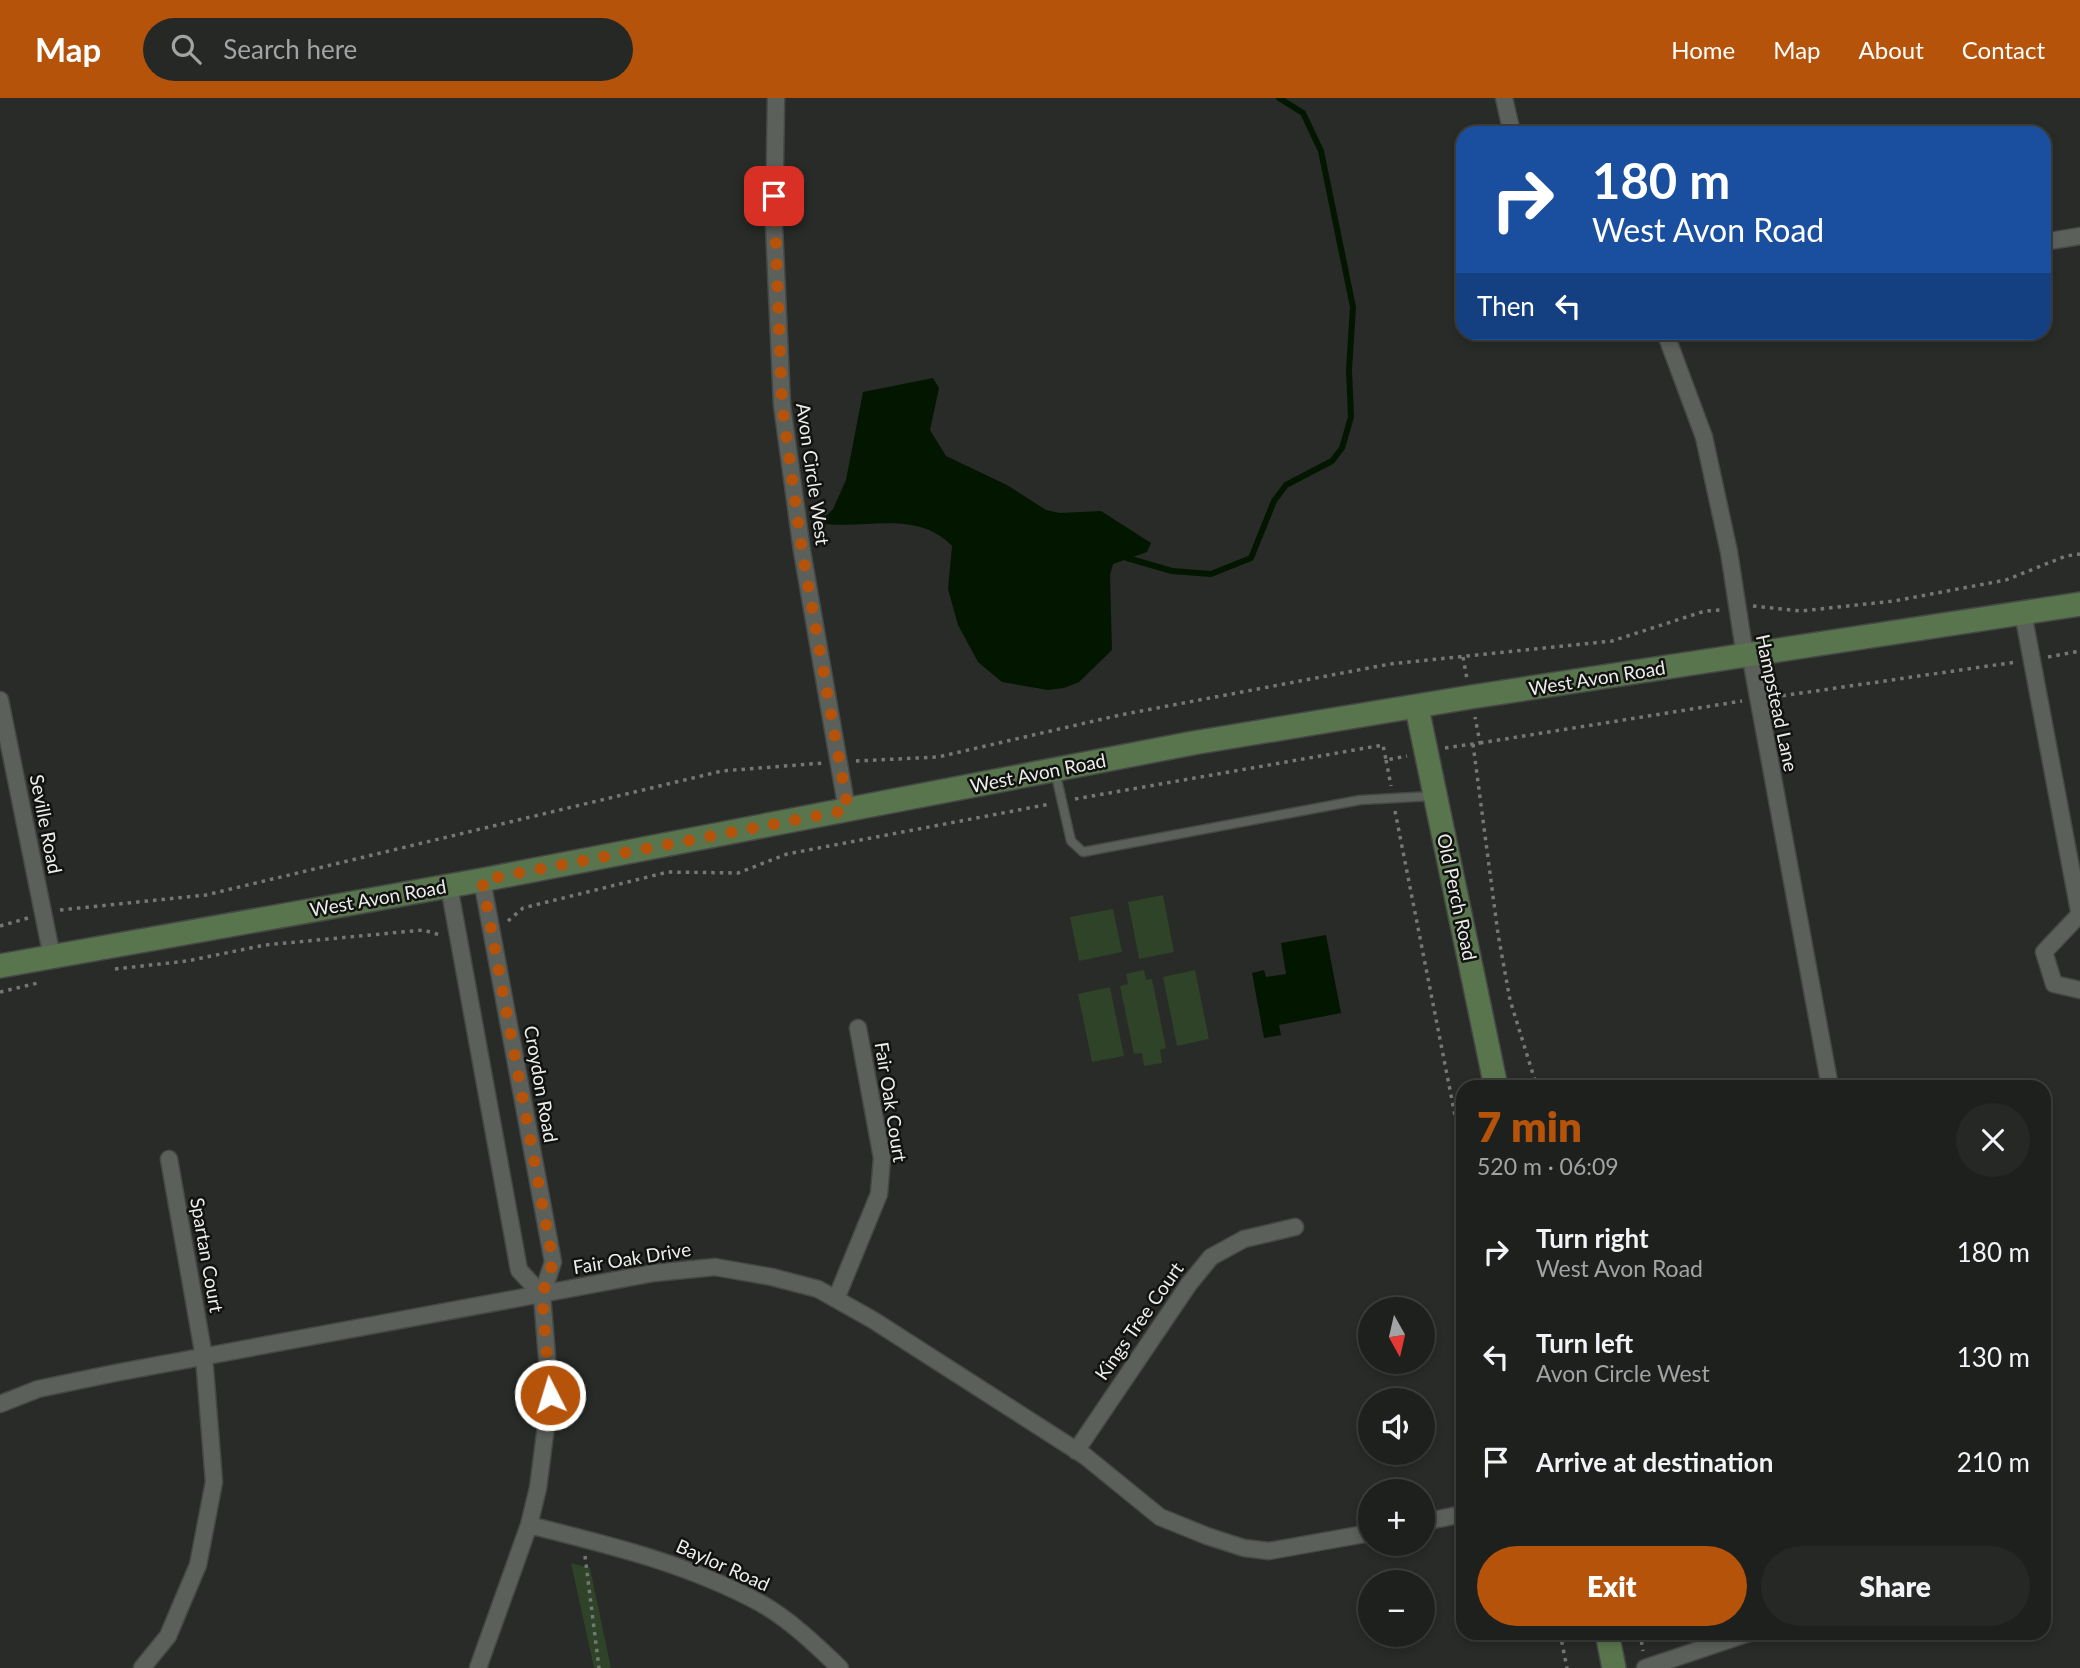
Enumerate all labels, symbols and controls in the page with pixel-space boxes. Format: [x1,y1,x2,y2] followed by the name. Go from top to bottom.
[143,18,633,81] search box
[35,29,101,69] text: Map
[167,30,205,68] icon: search
[223,33,357,65] text: Search here
[1671,35,1735,64] text: Home
[1773,35,1821,64] text: Map
[1859,35,1924,64] text: About
[1962,35,2045,64] text: Contact
[1592,151,1730,209] text: 180 m
[1477,154,1568,245] icon: right
[744,166,804,226] pin
[755,177,793,215] icon: arrive
[1592,210,1824,249] text: West Avon Road
[1549,287,1587,325] icon: left
[1477,290,1535,322] text: Then
[792,401,835,547] street label: Avon Circle West
[1752,632,1803,774] street label: Hampstead Lane
[1527,655,1667,700] street label: West Avon Road
[968,748,1108,797] street label: West Avon Road
[26,772,67,875] street label: Seville Road
[1433,831,1482,962] street label: Old Perch Road
[308,874,448,921] street label: West Avon Road
[520,1024,563,1144] street label: Croydon Road
[871,1040,912,1164] street label: Fair Oak Court
[1477,1101,1582,1151] text: 7 min
[1956,1103,2030,1177] button: close
[1477,1152,1619,1180] text: 520 m · 06:09
[186,1196,229,1314] street label: Spartan Court
[1536,1222,1649,1254] text: Turn right
[1477,1233,1515,1271] icon: right
[1957,1236,2030,1268] text: 180 m
[571,1237,692,1278] street label: Fair Oak Drive
[1536,1254,1703,1282] text: West Avon Road
[1089,1257,1188,1384] street label: Kings Tree Court
[1358,1297,1435,1374] north arrow
[1358,1297,1435,1647] map controls
[1536,1327,1633,1359] text: Turn left
[1477,1338,1515,1376] icon: left
[1957,1341,2030,1373] text: 130 m
[513,1358,587,1432] position arrow
[1536,1359,1710,1387] text: Avon Circle West
[1358,1388,1435,1465] button: sound
[1477,1443,1515,1481] icon: arrive
[1536,1446,1773,1478] text: Arrive at destination
[1957,1446,2030,1478] text: 210 m
[1358,1479,1435,1556] button: +
[673,1534,774,1595] street label: Baylor Road
[1477,1546,1747,1626] button: Exit
[1761,1546,2030,1626] button: Share
[1358,1570,1435,1647] button: −

